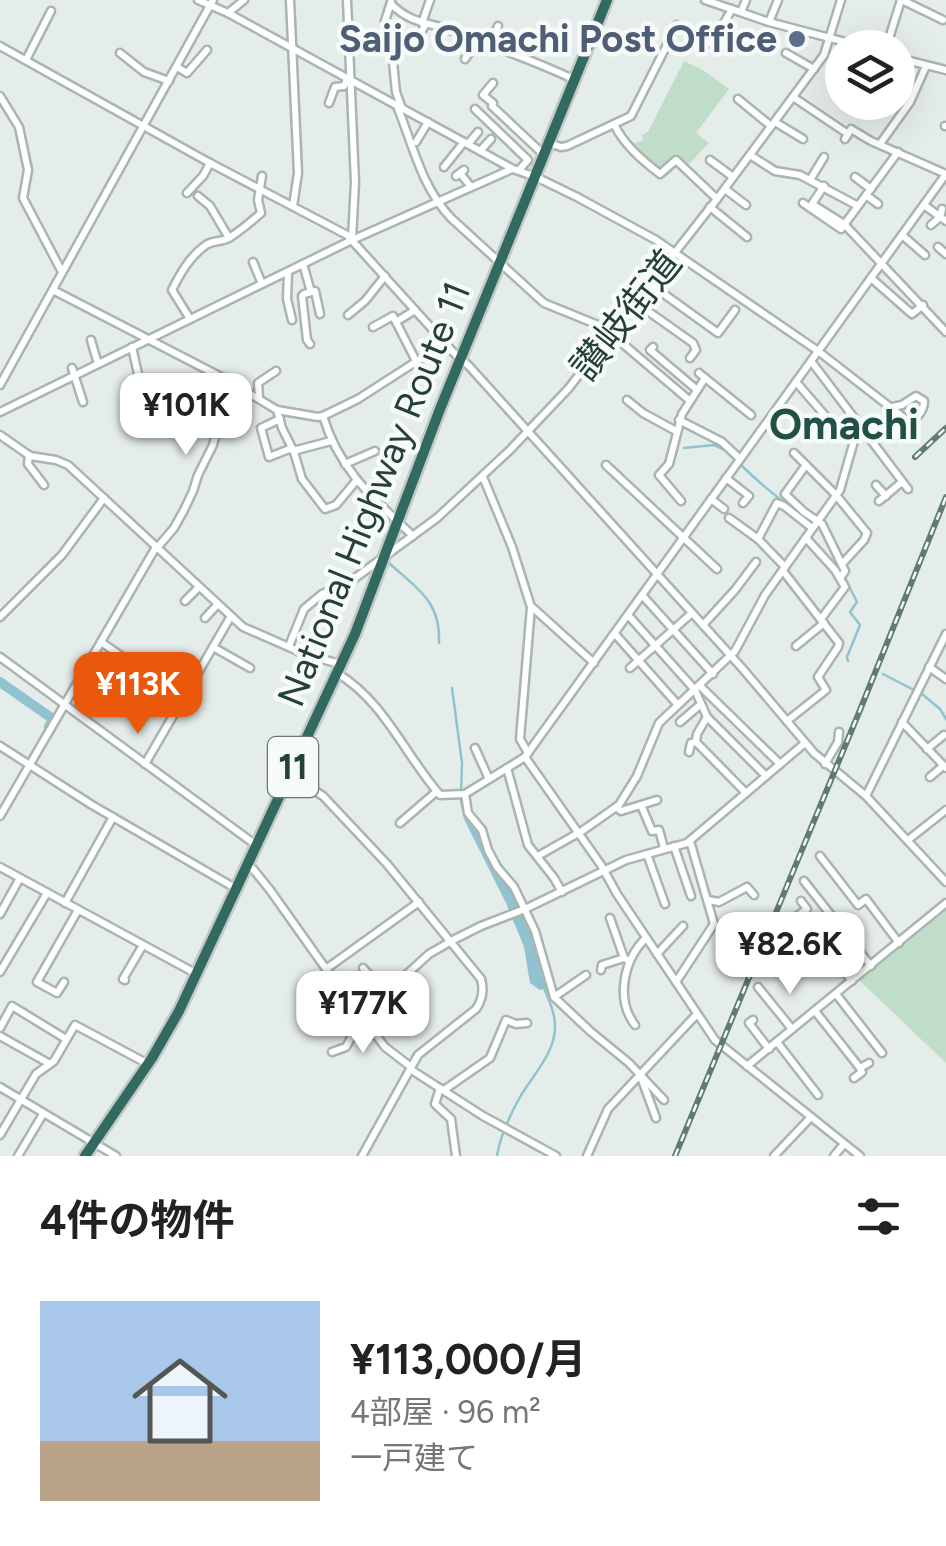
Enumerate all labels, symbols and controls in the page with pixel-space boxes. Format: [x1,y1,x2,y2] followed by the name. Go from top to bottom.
[339,16,777,62] place label: Saijo Omachi Post Office
[786,28,808,50] marker: Saijo Omachi Post Office
[825,30,915,120] map controls
[825,30,915,120] button: layers
[561,241,691,389] street label: 讃岐街道
[268,275,480,713] street label: National Highway Route 11
[116,373,256,458] pin: ¥101K
[142,386,230,424] text: ¥101K
[769,399,919,450] district label: Omachi
[68,652,208,737] pin: ¥113K
[95,665,181,703] text: ¥113K
[268,737,318,797] road number: 11
[709,912,871,997] pin: ¥82.6K
[738,925,843,963] text: ¥82.6K
[293,971,433,1056] pin: ¥177K
[318,984,408,1022] text: ¥177K
[851,1189,906,1244] icon: filters
[40,1195,235,1246] text: 4件の物件
[350,1334,586,1385] text: ¥113,000/月
[120,1341,240,1461] icon: home
[350,1393,541,1431] text: 4部屋 · 96 m²
[350,1439,478,1477] text: 一戸建て

